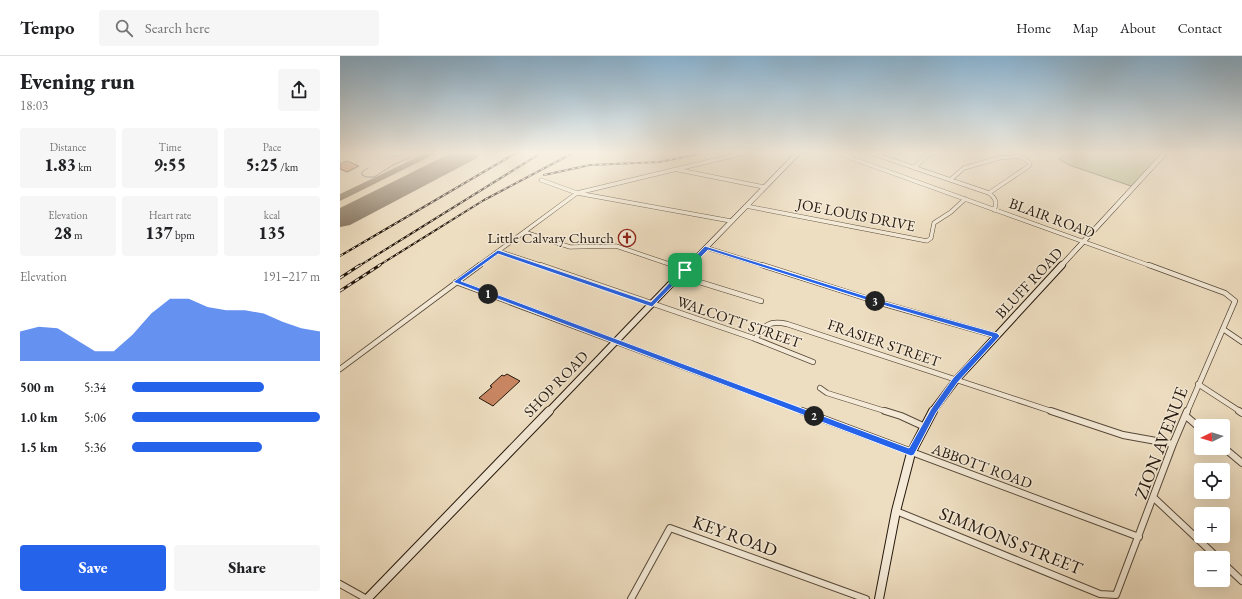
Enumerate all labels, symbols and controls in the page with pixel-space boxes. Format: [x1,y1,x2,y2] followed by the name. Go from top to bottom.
[99,10,379,46] search box
[20,15,75,40] text: Tempo
[113,17,135,39] icon: search
[145,18,210,37] text: Search here
[1016,19,1051,37] text: Home
[1073,19,1098,37] text: Map
[1120,19,1156,37] text: About
[1178,19,1222,37] text: Contact
[20,67,135,96] text: Evening run
[278,69,320,111] button: share
[20,97,48,114] text: 18:03
[50,140,86,154] text: Distance
[159,140,181,154] text: Time
[263,140,281,154] text: Pace
[44,154,76,176] text: 1.83
[154,154,186,176] text: 9:55
[246,154,278,176] text: 5:25
[76,160,92,174] text: km
[278,160,298,174] text: /km
[793,193,917,235] street label: JOE LOUIS DRIVE
[1007,193,1098,242] street label: BLAIR ROAD
[48,208,88,222] text: Elevation
[149,208,191,222] text: Heart rate
[264,208,280,222] text: kcal
[53,222,72,244] text: 28
[145,222,173,244] text: 137
[258,222,286,244] text: 135
[72,228,83,242] text: m
[173,228,195,242] text: bpm
[487,228,614,247] place label: Little Calvary Church
[617,228,637,248] church icon: Little Calvary Church
[991,243,1066,322] street label: BLUFF ROAD
[668,253,702,287] pin
[674,259,696,281] icon: arrive
[20,268,67,285] text: Elevation
[263,268,320,285] text: 191–217 m
[478,284,498,304] pin: 1
[485,287,491,301] text: 1
[674,291,805,352] street label: WALCOTT STREET
[865,291,885,311] pin: 3
[872,294,878,308] text: 3
[825,314,944,371] street label: FRASIER STREET
[519,346,592,421] street label: SHOP ROAD
[20,379,54,396] text: 500 m
[84,379,106,396] text: 5:34
[1129,383,1192,502] street label: ZION AVENUE
[804,406,824,426] pin: 2
[20,409,58,426] text: 1.0 km
[84,409,106,426] text: 5:06
[811,409,817,423] text: 2
[1194,419,1230,455] north arrow
[1194,419,1230,587] map controls
[928,438,1035,493] street label: ABBOTT ROAD
[20,439,58,456] text: 1.5 km
[84,439,106,456] text: 5:36
[1194,463,1230,499] button: locate
[936,501,1087,580] street label: SIMMONS STREET
[1194,507,1230,543] button: +
[690,510,781,561] street label: KEY ROAD
[20,545,166,591] button: Save
[174,545,320,591] button: Share
[1194,551,1230,587] button: −

